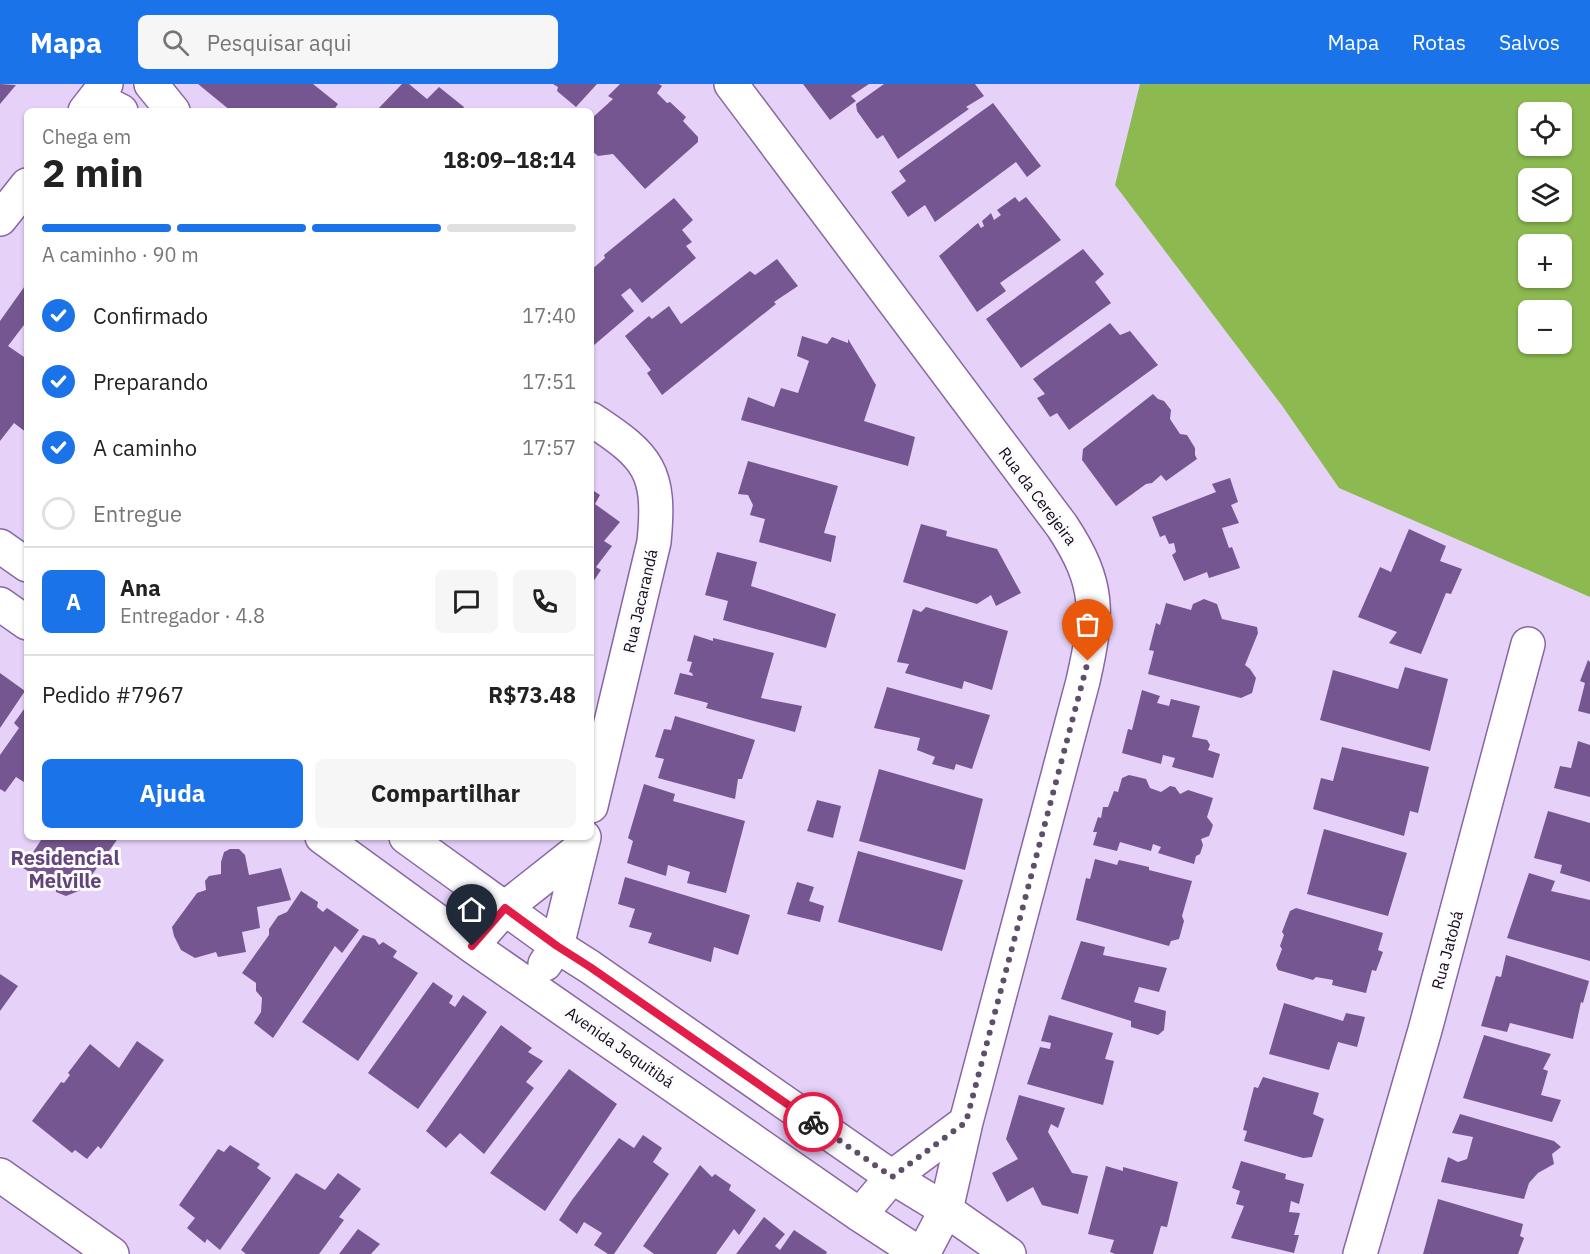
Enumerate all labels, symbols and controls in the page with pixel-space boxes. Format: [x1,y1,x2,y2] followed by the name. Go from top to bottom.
[138,15,558,69] search box
[30,24,102,61] text: Mapa
[159,26,192,59] icon: search
[207,28,352,57] text: Pesquisar aqui
[1328,28,1379,56] text: Mapa
[1412,28,1466,56] text: Rotas
[1499,28,1560,56] text: Salvos
[1518,102,1572,354] map controls
[1518,102,1572,156] button: locate
[42,123,131,150] text: Chega em
[443,145,576,174] text: 18:09–18:14
[42,147,144,198] text: 2 min
[1518,168,1572,222] button: layers
[1518,234,1572,288] button: +
[42,241,199,268] text: A caminho · 90 m
[42,299,75,332] icon: check
[1518,300,1572,354] button: −
[93,301,208,330] text: Confirmado
[522,302,576,329] text: 17:40
[42,365,75,398] icon: check
[93,367,208,396] text: Preparando
[522,368,576,395] text: 17:51
[42,431,75,464] icon: check
[93,433,197,462] text: A caminho
[522,434,576,461] text: 17:57
[995,443,1082,549] street label: Rua da Cerejeira
[93,499,182,528] text: Entregue
[618,547,662,655] street label: Rua Jacarandá
[435,570,498,633] button: chat
[513,570,576,633] button: phone
[120,573,161,602] text: Ana
[66,587,81,616] text: A
[1062,599,1113,661] pin
[120,602,265,629] text: Entregador · 4.8
[1071,608,1104,641] icon: bag
[42,680,184,709] text: Pedido #7967
[488,680,576,709] text: R$73.48
[42,759,303,828] button: Ajuda
[315,759,576,828] button: Compartilhar
[10,844,120,894] district label: Residencial Melville
[446,884,497,946] pin
[455,893,488,926] icon: home
[1427,908,1467,992] street label: Rua Jatobá
[562,1002,678,1092] street label: Avenida Jequitibá
[783,1092,843,1152] courier
[797,1106,830,1139] icon: bike

